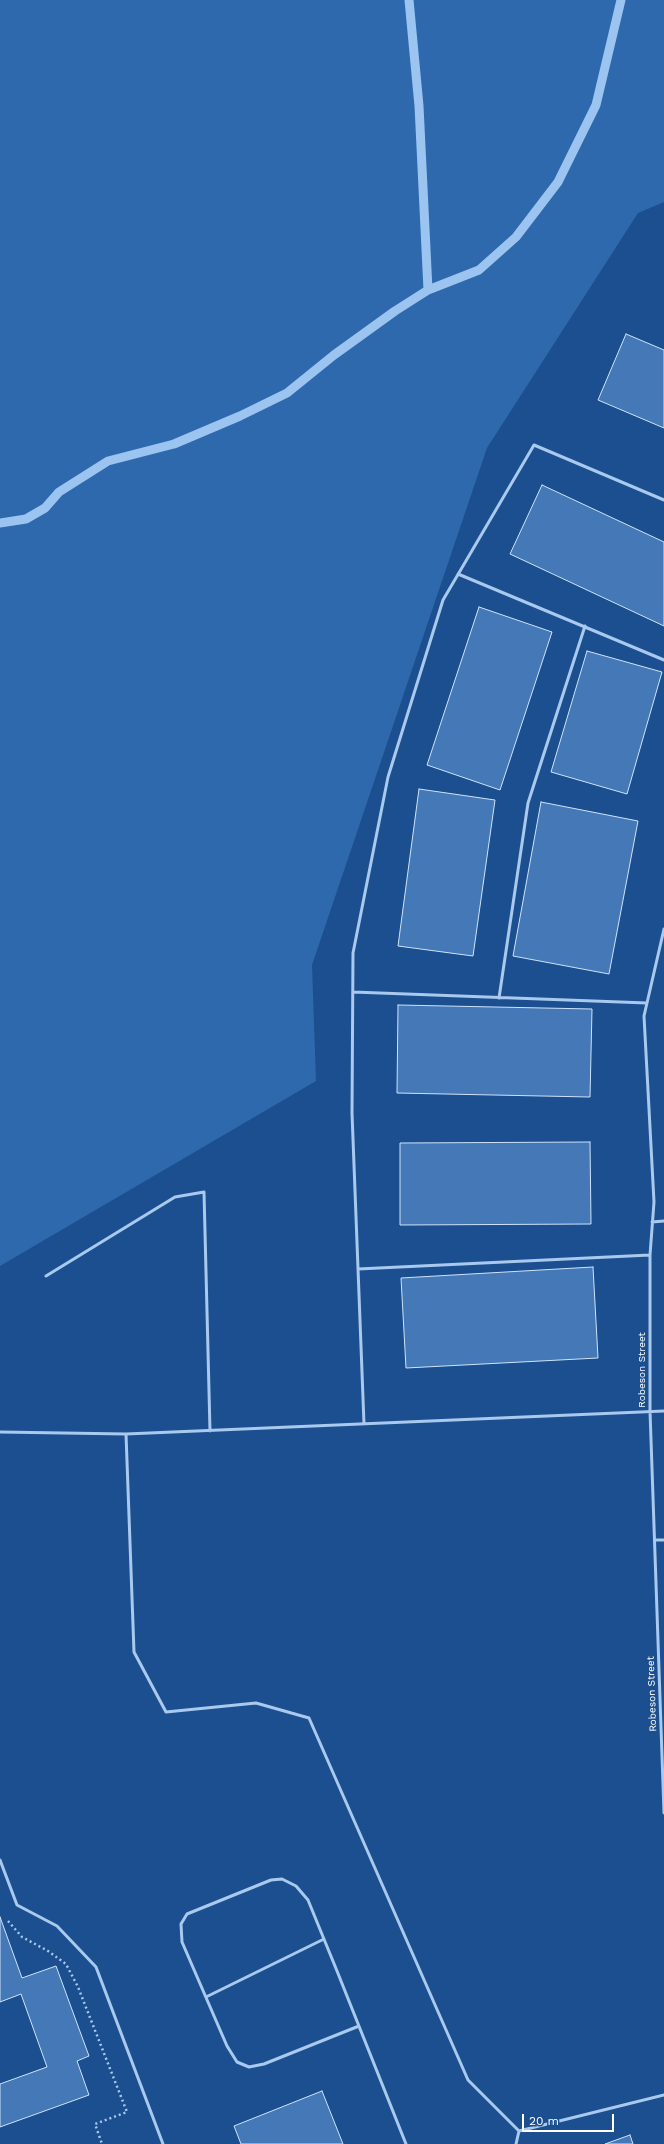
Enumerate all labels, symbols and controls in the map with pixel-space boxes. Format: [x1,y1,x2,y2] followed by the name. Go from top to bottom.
[636,1332,648,1408] street label: Robeson Street
[645,1656,659,1732] street label: Robeson Street
[524,2106,616,2132] scale bar
[529,2114,559,2128] text: 20 m

